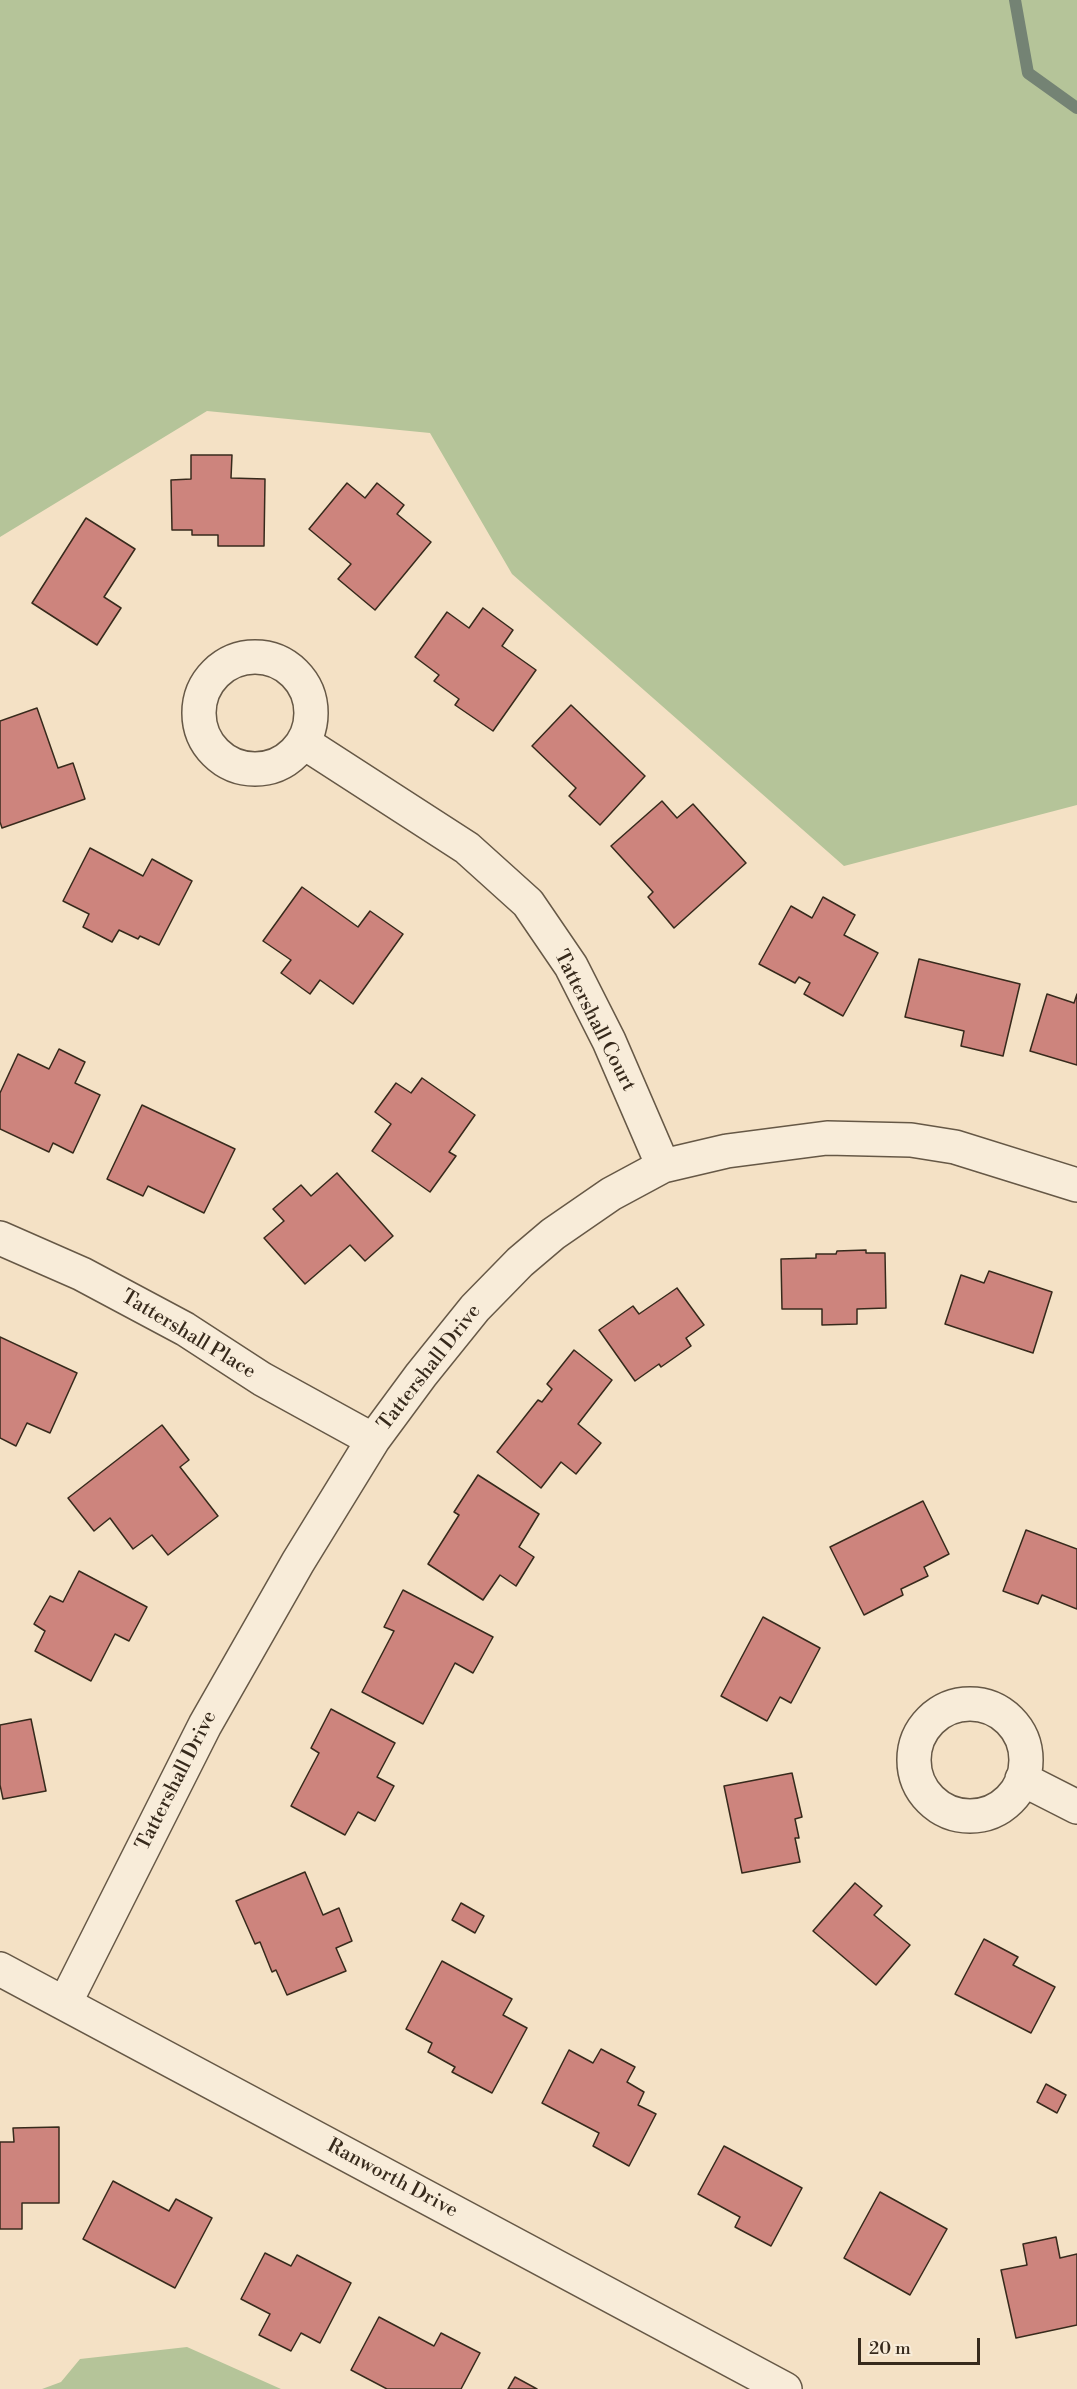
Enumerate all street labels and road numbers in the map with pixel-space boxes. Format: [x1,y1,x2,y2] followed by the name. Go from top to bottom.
[548,946,640,1096] street label: Tattershall Court
[116,1285,260,1385] street label: Tattershall Place
[373,1300,487,1436] street label: Tattershall Drive
[131,1707,223,1855] street label: Tattershall Drive
[323,2134,461,2224] street label: Ranworth Drive

